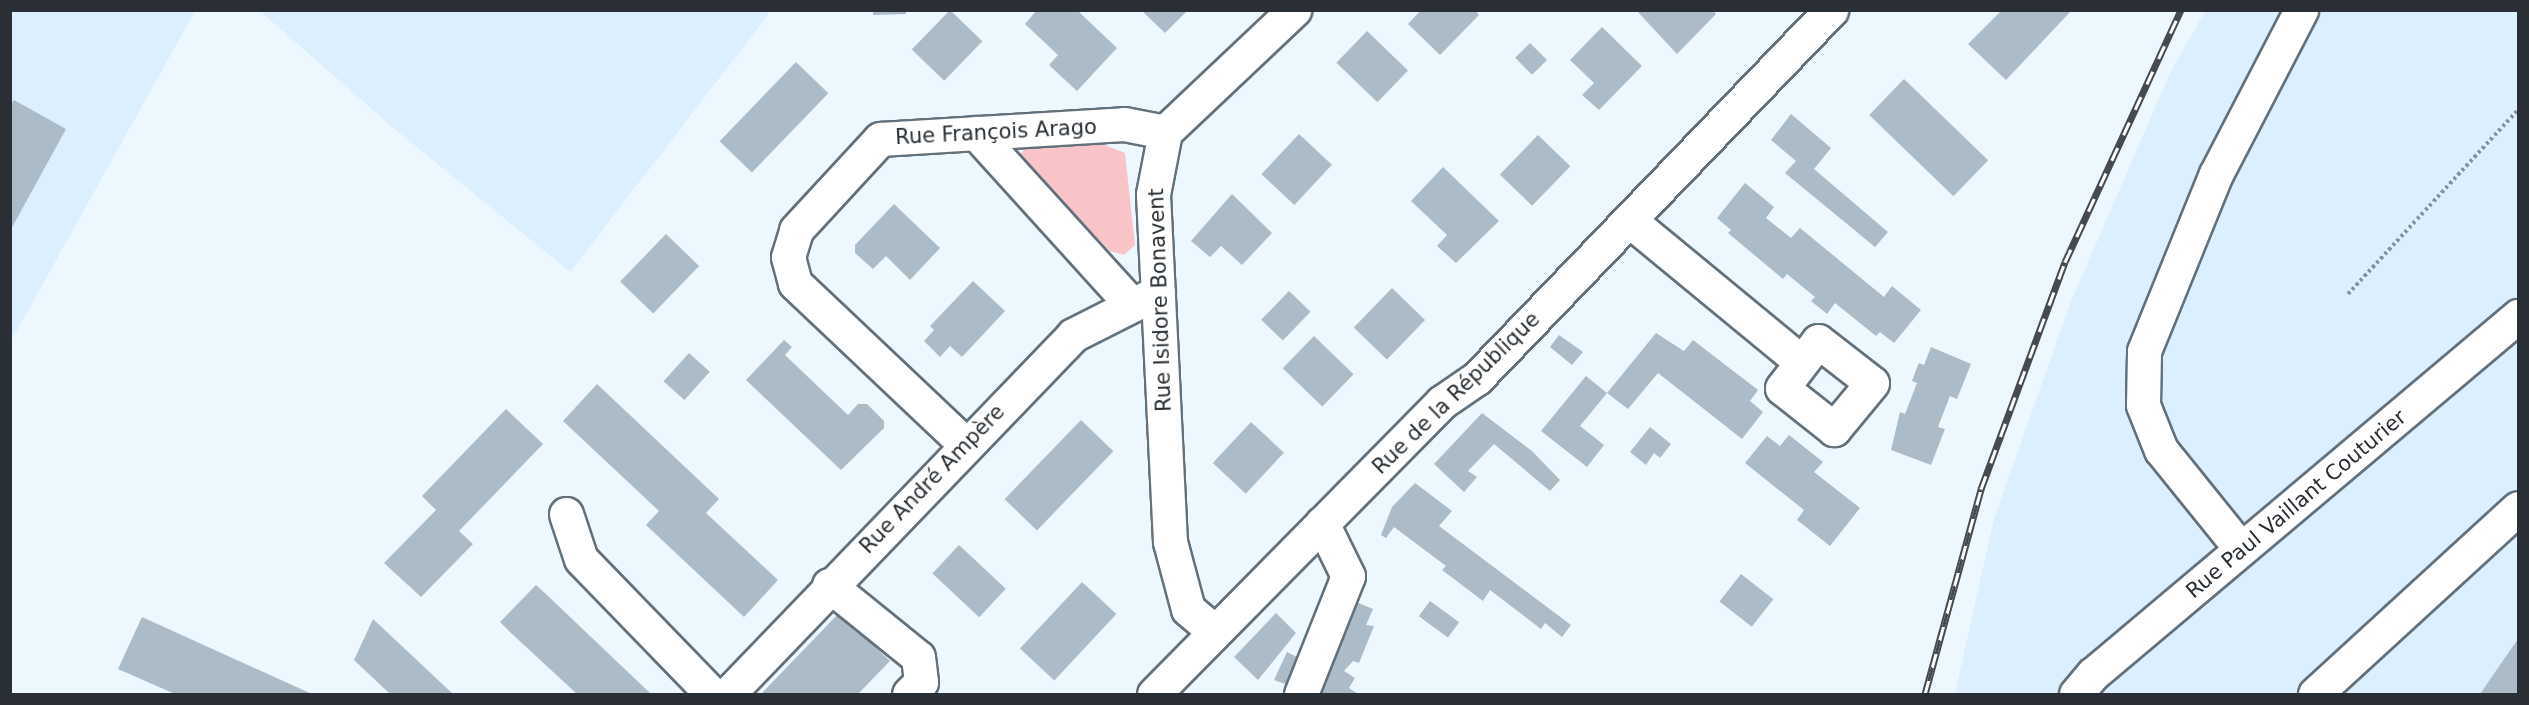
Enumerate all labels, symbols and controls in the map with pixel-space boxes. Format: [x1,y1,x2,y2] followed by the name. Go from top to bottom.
[895,114,1097,150] street label: Rue François Arago
[1144,188,1176,412] street label: Rue Isidore Bonavent
[1367,307,1545,479] street label: Rue de la République
[854,399,1010,559] street label: Rue André Ampère
[2181,405,2411,603] street label: Rue Paul Vaillant Couturier

